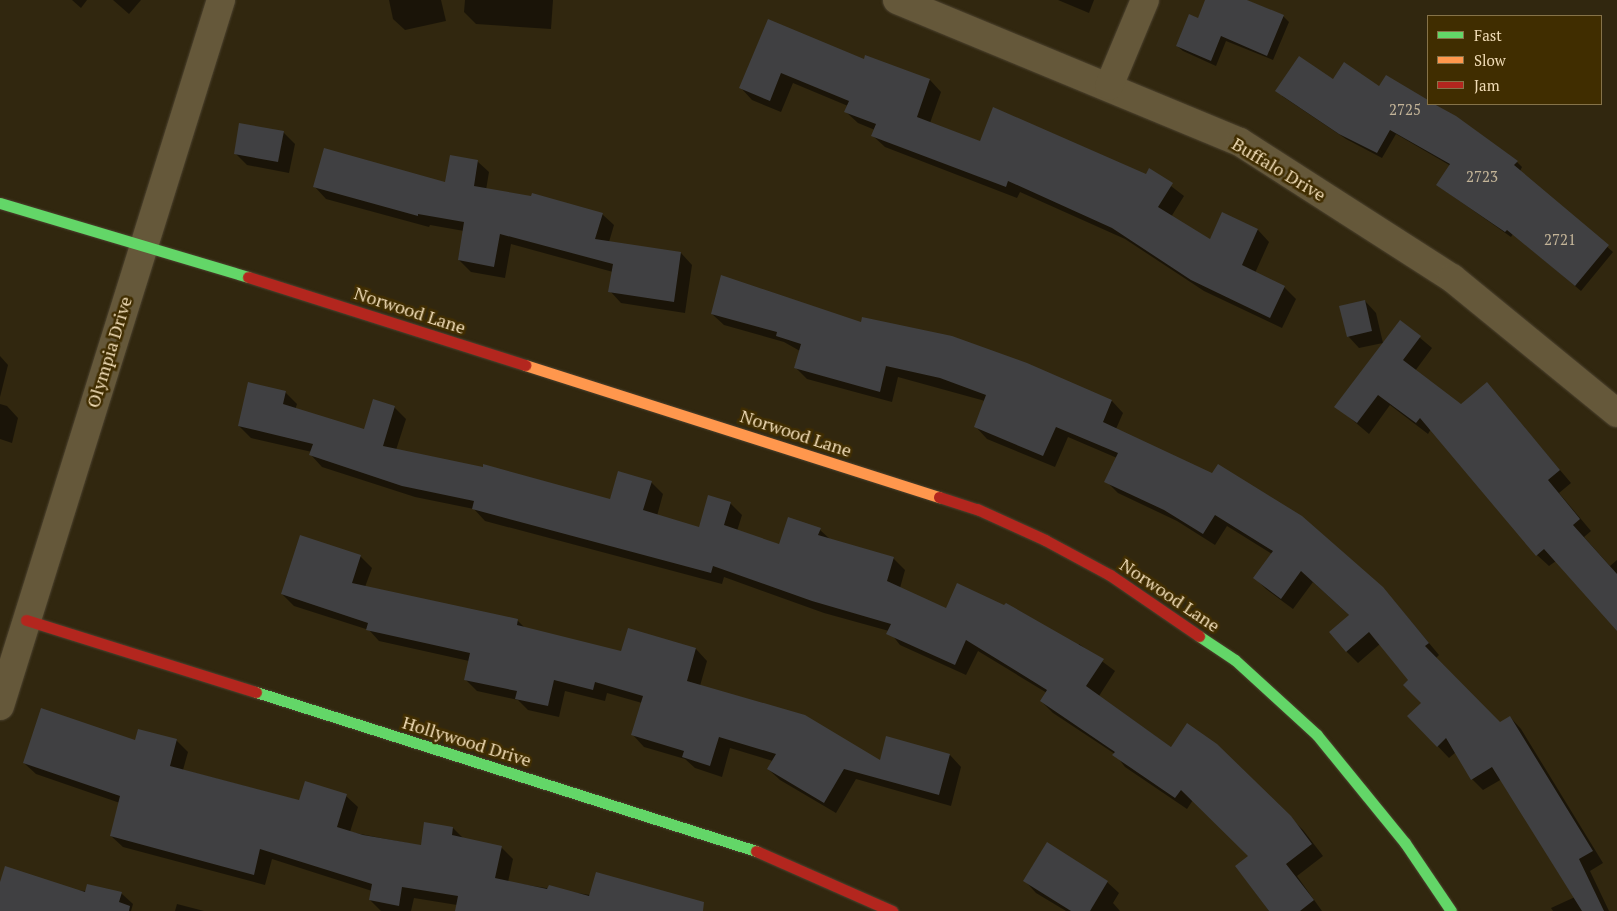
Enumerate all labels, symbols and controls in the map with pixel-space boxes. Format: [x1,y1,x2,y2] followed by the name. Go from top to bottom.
[1427,15,1602,105] legend
[1474,25,1502,45] text: Fast
[1474,50,1506,70] text: Slow
[1474,75,1500,95] text: Jam
[1389,101,1421,119] house number: 2725
[1228,133,1330,205] street label: Buffalo Drive
[1466,168,1498,186] house number: 2723
[1544,231,1576,249] house number: 2721
[351,282,469,338] street label: Norwood Lane
[82,294,136,410] street label: Olympia Drive
[737,405,855,461] street label: Norwood Lane
[1116,554,1224,636] street label: Norwood Lane
[400,711,534,771] street label: Hollywood Drive

